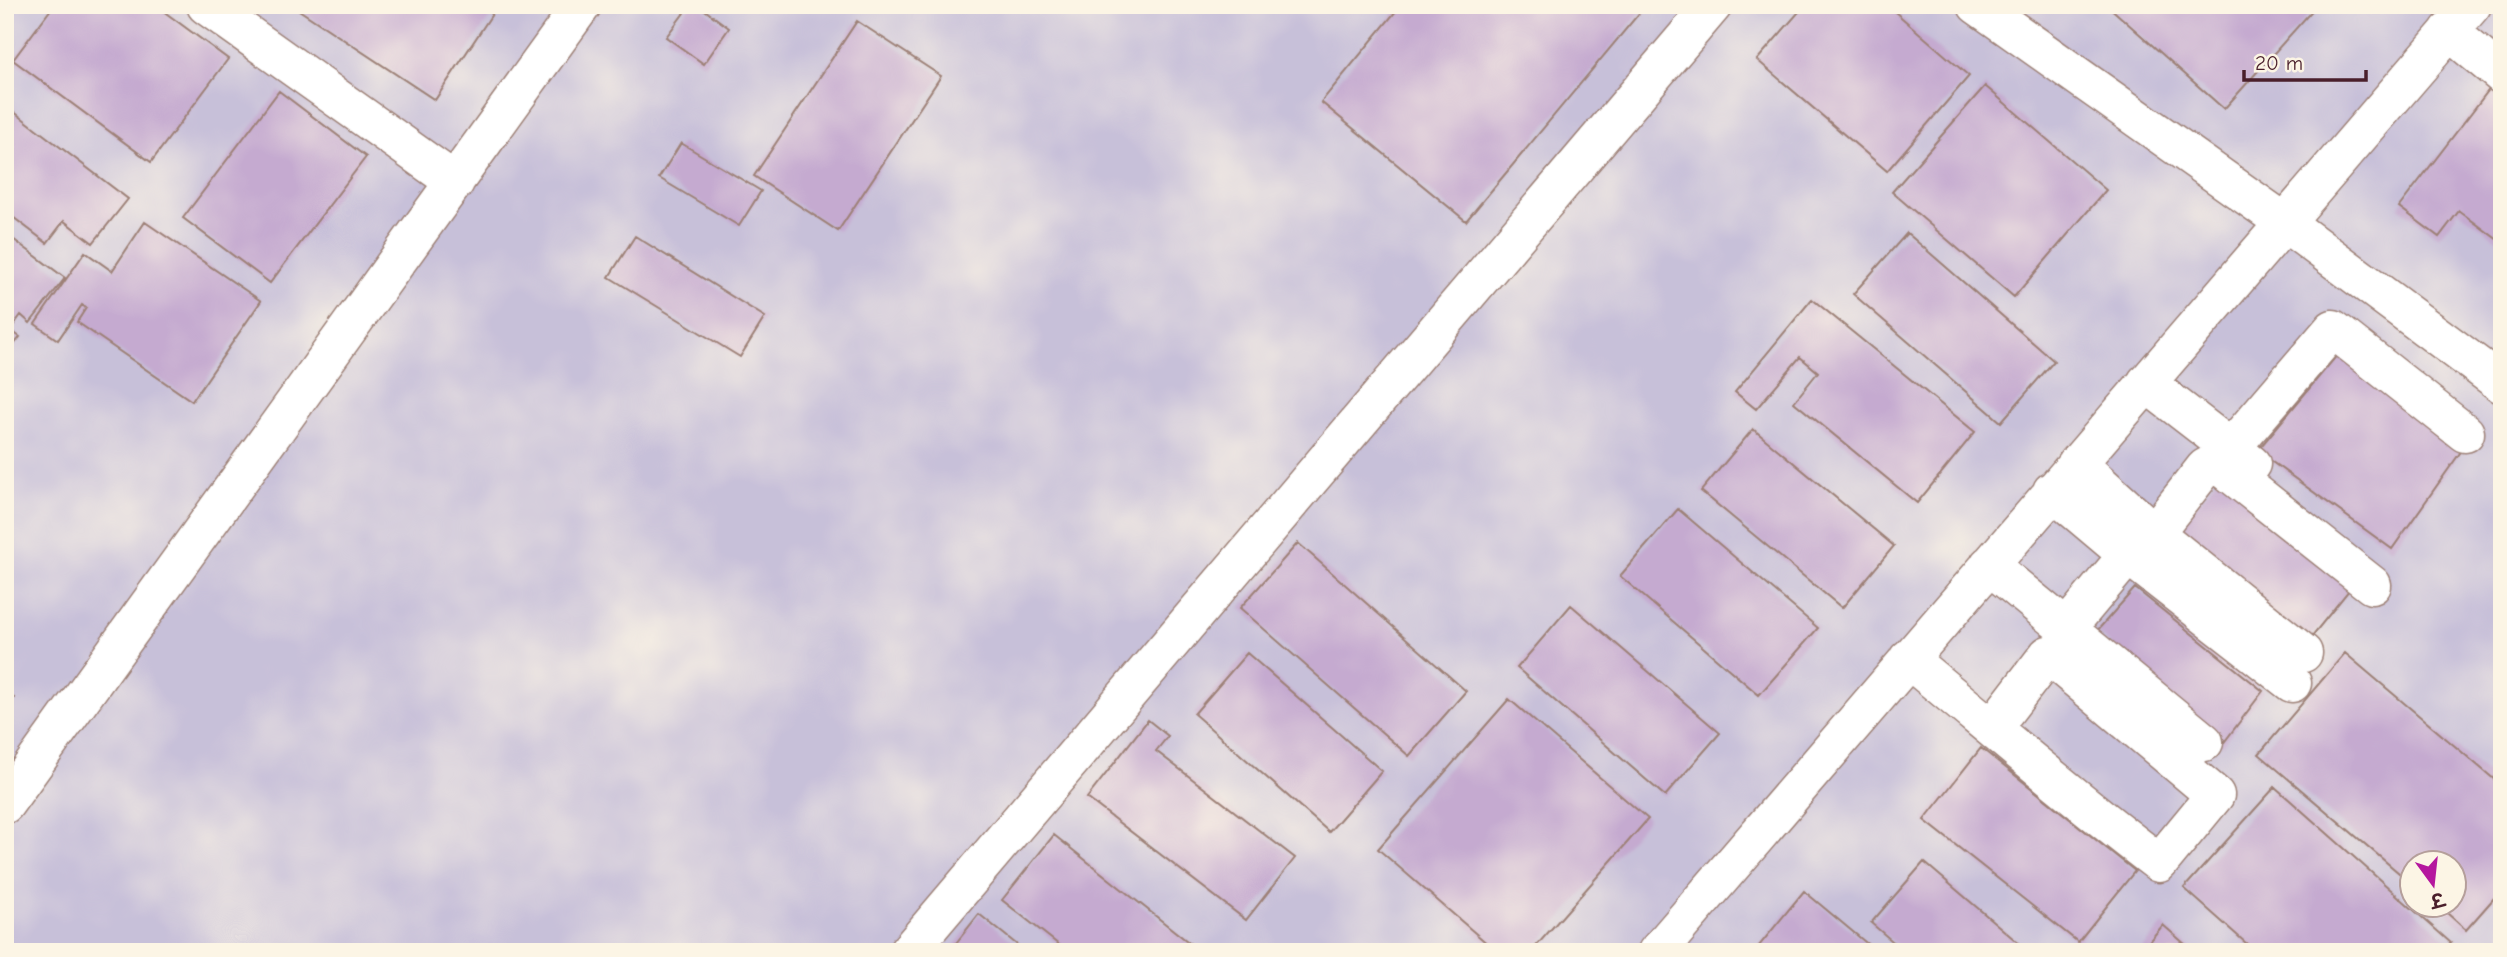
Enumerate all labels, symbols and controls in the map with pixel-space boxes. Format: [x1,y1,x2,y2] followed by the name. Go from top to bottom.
[2244,38,2367,82] scale bar
[2255,51,2303,75] text: 20 m
[2398,848,2468,918] north arrow
[2426,887,2448,912] text: उ

